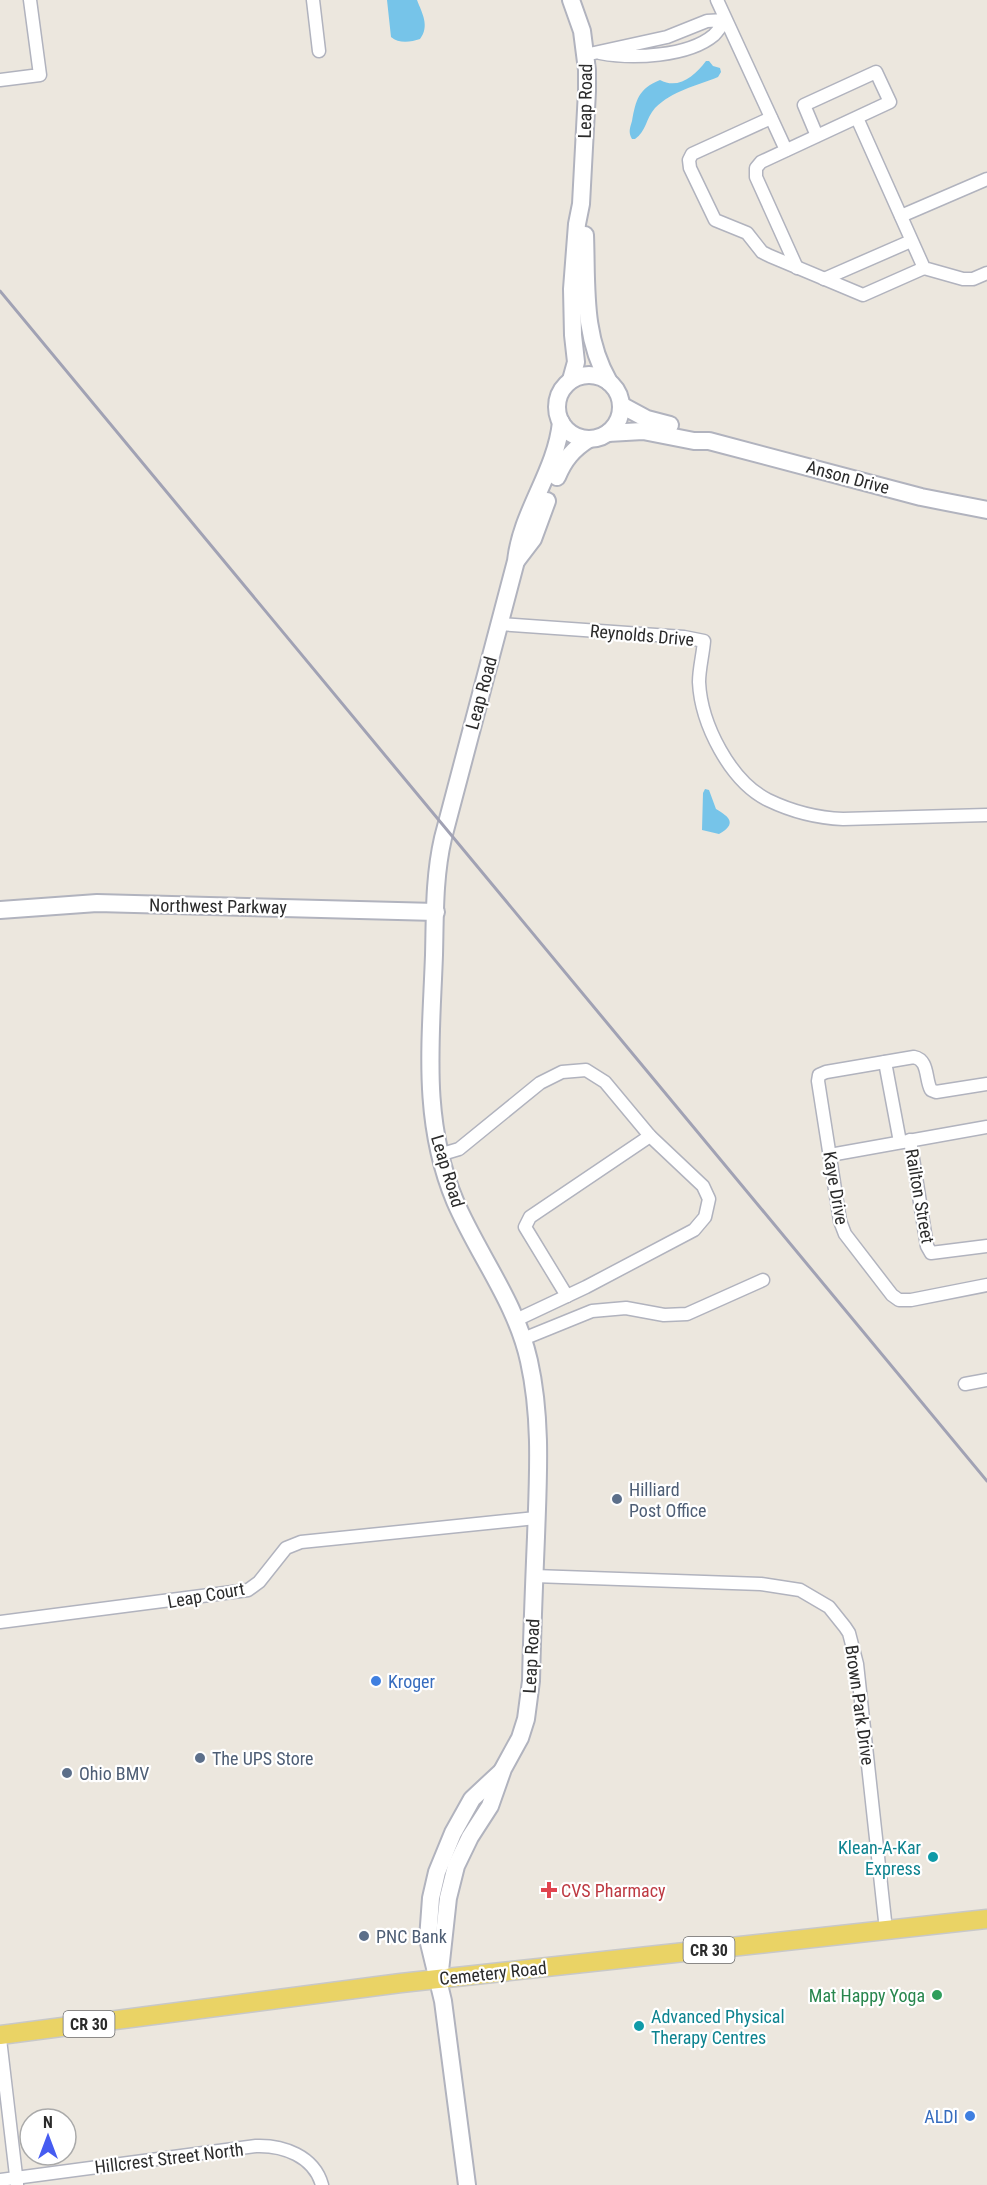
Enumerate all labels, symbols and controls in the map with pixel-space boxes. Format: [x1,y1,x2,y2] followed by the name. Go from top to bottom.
[574,63,596,139] street label: Leap Road
[804,456,892,498] street label: Anson Drive
[589,620,695,650] street label: Reynolds Drive
[461,654,501,732] street label: Leap Road
[149,894,288,918] street label: Northwest Parkway
[427,1132,469,1210] street label: Leap Road
[901,1147,939,1245] street label: Railton Street
[819,1150,853,1226] street label: Kaye Drive
[629,1479,707,1521] place label: Hilliard Post Office
[610,1492,624,1506] marker: Hilliard Post Office
[166,1578,246,1612] street label: Leap Court
[519,1618,543,1694] street label: Leap Road
[841,1644,879,1766] street label: Brown Park Drive
[388,1671,435,1692] place label: Kroger
[369,1674,383,1688] marker: Kroger
[212,1748,313,1769] place label: The UPS Store
[193,1751,207,1765] marker: The UPS Store
[79,1763,149,1784] place label: Ohio BMV
[60,1766,74,1780] marker: Ohio BMV
[838,1837,922,1879] place label: Klean-A-Kar Express
[926,1850,940,1864] marker: Klean-A-Kar Express
[561,1880,666,1901] place label: CVS Pharmacy
[542,1883,556,1897] marker: CVS Pharmacy
[376,1926,447,1947] place label: PNC Bank
[357,1929,371,1943] marker: PNC Bank
[684,1937,734,1963] road number: CR 30
[438,1957,548,1989] street label: Cemetery Road
[809,1985,925,2006] place label: Mat Happy Yoga
[930,1988,944,2002] marker: Mat Happy Yoga
[651,2006,785,2048] place label: Advanced Physical Therapy Centres
[64,2011,115,2037] road number: CR 30
[632,2019,646,2033] marker: Advanced Physical Therapy Centres
[924,2106,958,2127] place label: ALDI
[18,2107,78,2167] north arrow
[963,2109,977,2123] marker: ALDI
[43,2113,53,2132] text: N
[93,2138,245,2178] street label: Hillcrest Street North

